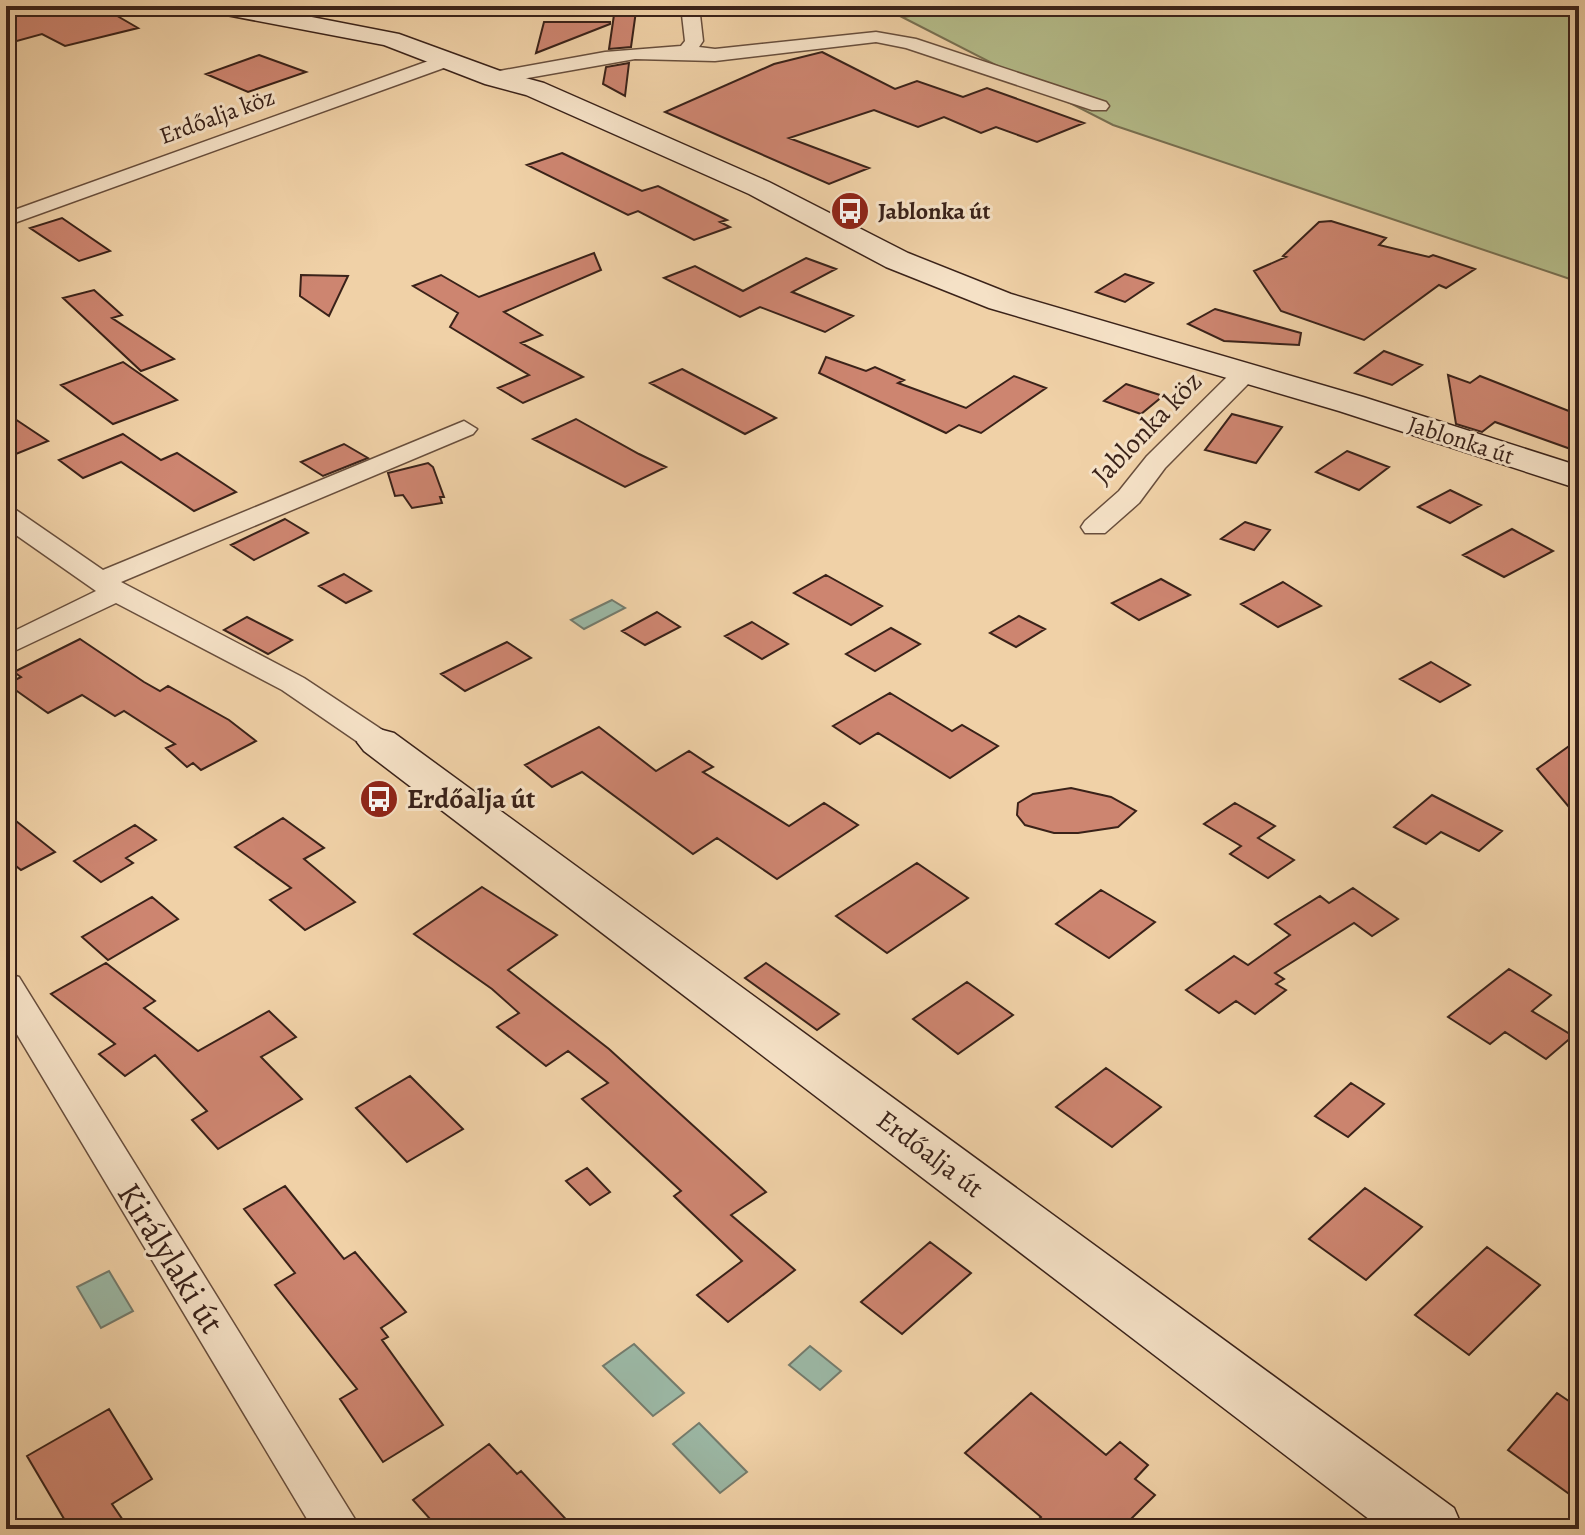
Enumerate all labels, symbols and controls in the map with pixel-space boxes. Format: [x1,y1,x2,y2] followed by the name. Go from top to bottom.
[155,80,279,152] street label: Erdőalja köz
[829,190,871,232] bus stop icon: Jablonka út
[878,195,990,227] place label: Jablonka út
[1083,363,1211,493] street label: Jablonka köz
[1404,408,1518,472] street label: Jablonka út
[358,778,400,820] bus stop icon: Erdőalja út
[407,780,535,818] place label: Erdőalja út
[869,1101,991,1207] street label: Erdőalja út
[106,1174,236,1342] street label: Királylaki út

